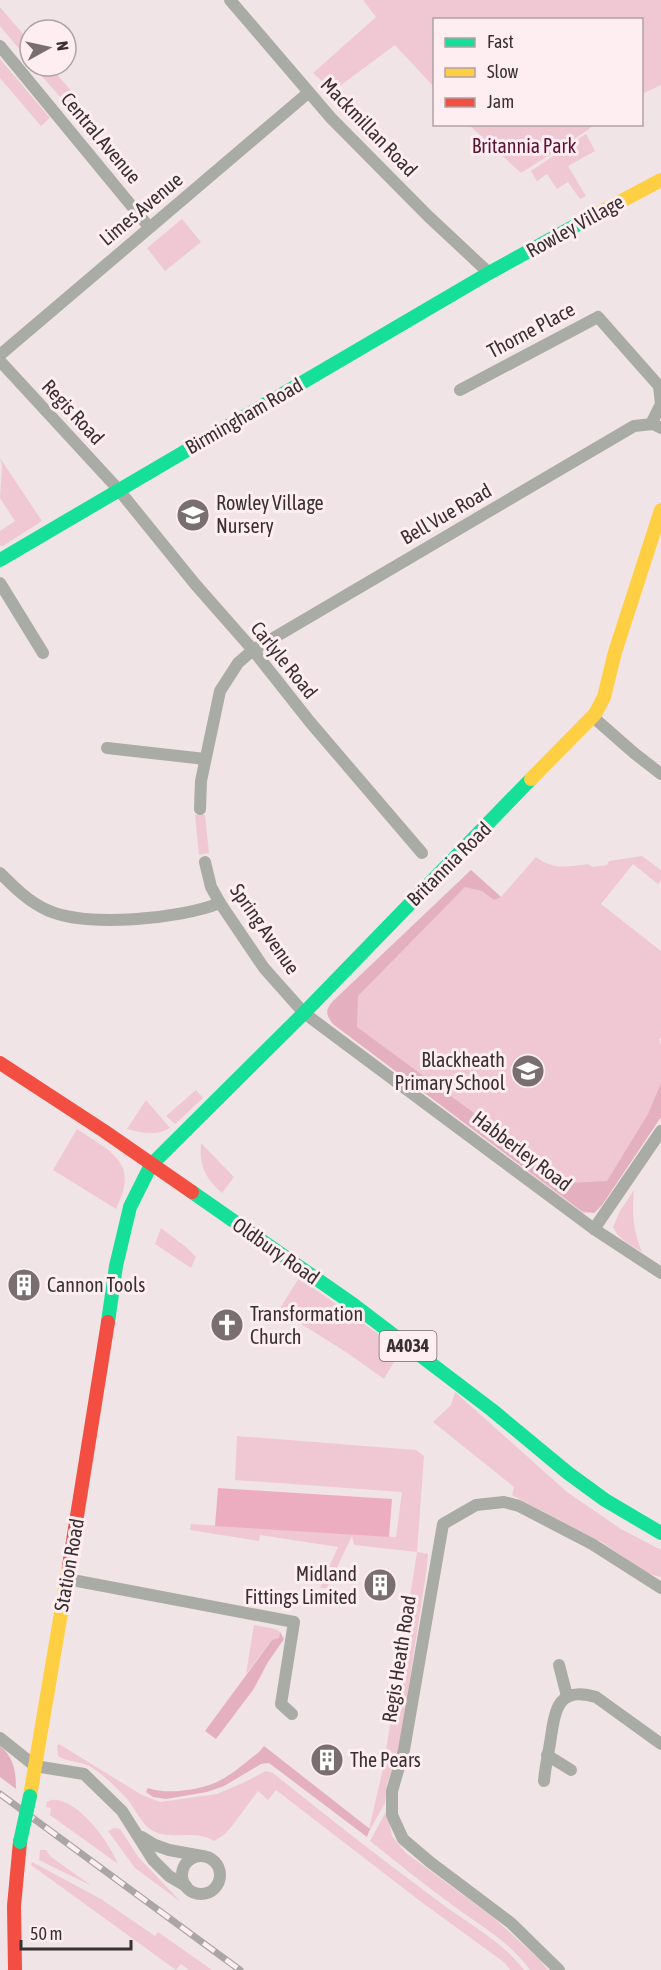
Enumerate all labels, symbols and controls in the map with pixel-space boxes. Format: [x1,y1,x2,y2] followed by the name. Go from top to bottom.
[18,18,78,78] north arrow
[433,18,643,126] legend
[487,31,514,52] text: Fast
[53,40,72,52] text: N
[487,61,518,82] text: Slow
[316,72,422,181] street label: Mackmillan Road
[57,87,146,188] street label: Central Avenue
[487,91,514,112] text: Jam
[472,134,576,157] park label: Britannia Park
[95,167,187,250] street label: Limes Avenue
[522,189,627,262] street label: Rowley Village
[483,297,578,362] street label: Thorne Place
[181,373,306,458] street label: Birmingham Road
[38,374,109,449] street label: Regis Road
[396,478,495,549] street label: Bell Vue Road
[216,491,324,537] place label: Rowley Village Nursery
[175,497,211,533] school or university icon: Rowley Village Nursery
[246,616,322,703] street label: Carlyle Road
[402,817,495,910] street label: Britannia Road
[226,879,305,978] street label: Spring Avenue
[395,1048,506,1094] place label: Blackheath Primary School
[510,1053,546,1089] school or university icon: Blackheath Primary School
[468,1106,576,1195] street label: Habberley Road
[229,1212,324,1289] street label: Oldbury Road
[6,1267,42,1303] building icon: Cannon Tools
[47,1273,145,1296] place label: Cannon Tools
[250,1302,363,1348] place label: Transformation Church
[209,1307,245,1343] church icon: Transformation Church
[380,1331,436,1361] road number: A4034
[49,1517,88,1613] street label: Station Road
[245,1562,357,1608] place label: Midland Fittings Limited
[362,1567,398,1603] building icon: Midland Fittings Limited
[377,1594,420,1724] street label: Regis Heath Road
[309,1742,345,1778] building icon: The Pears
[350,1748,421,1771] place label: The Pears
[21,1913,130,1951] scale bar
[30,1923,62,1944] text: 50 m

